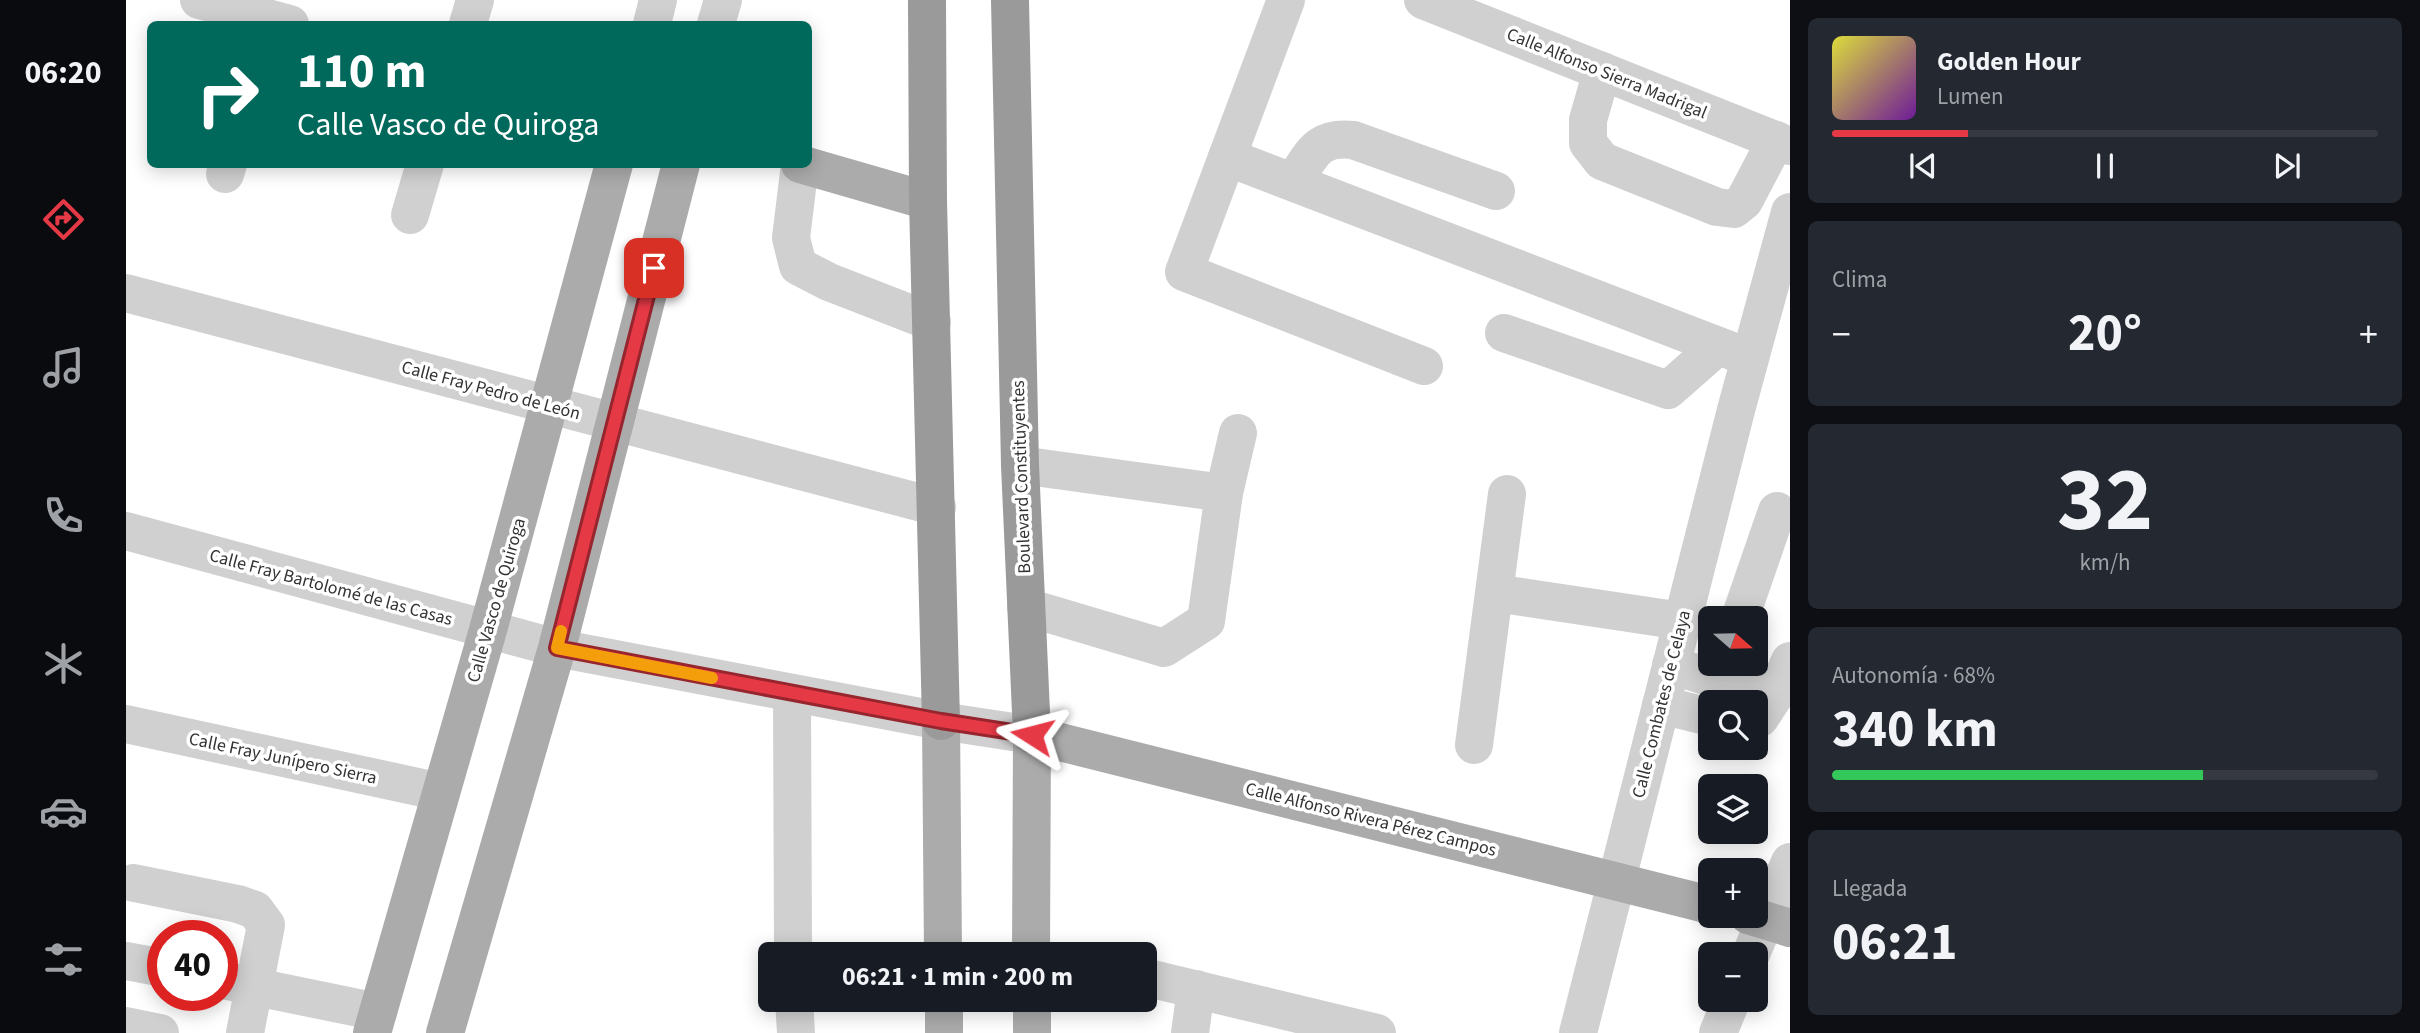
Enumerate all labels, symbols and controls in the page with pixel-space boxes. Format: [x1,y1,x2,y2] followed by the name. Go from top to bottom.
[1503,22,1711,125] street label: Calle Alfonso Sierra Madrigal
[297,37,426,107] text: 110 m
[1937,43,2081,80] text: Golden Hour
[182,49,273,140] icon: right
[24,50,102,96] text: 06:20
[1937,80,2004,113] text: Lumen
[297,102,599,148] text: Calle Vasco de Quiroga
[1904,147,1942,185] icon: previous
[2086,147,2124,185] icon: pause
[2268,147,2306,185] icon: next
[39,195,88,244] icon: directions
[624,238,684,298] pin
[635,249,673,287] icon: arrive
[1832,263,1887,296] text: Clima
[2068,297,2142,371] text: 20°
[1832,308,1851,362] text: −
[2359,308,2378,362] text: +
[39,343,88,392] icon: music
[399,355,583,426] street label: Calle Fray Pedro de León
[1006,380,1037,574] street label: Boulevard Constituyentes
[2057,436,2153,565] text: 32
[39,491,88,540] icon: phone
[461,515,532,685] street label: Calle Vasco de Quiroga
[207,543,455,632] street label: Calle Fray Bartolomé de las Casas
[2079,546,2131,579] text: km/h
[1698,606,1768,676] north arrow
[1698,606,1768,1012] map controls
[1626,607,1697,801] street label: Calle Combates de Celaya
[39,639,88,688] icon: climate
[1832,659,1995,692] text: Autonomía · 68%
[1698,690,1768,760] button: search
[1832,693,1998,767] text: 340 km
[995,698,1069,772] position arrow
[187,726,379,791] street label: Calle Fray Junípero Sierra
[1698,774,1768,844] button: layers
[1243,776,1499,863] street label: Calle Alfonso Rivera Pérez Campos
[39,787,88,836] icon: car
[1698,858,1768,928] button: +
[1832,872,1907,905] text: Llegada
[1832,906,1957,980] text: 06:21
[147,920,238,1011] speed limit sign: 40
[39,935,88,984] icon: filters
[1698,942,1768,1012] button: −
[842,958,1073,995] text: 06:21 · 1 min · 200 m

